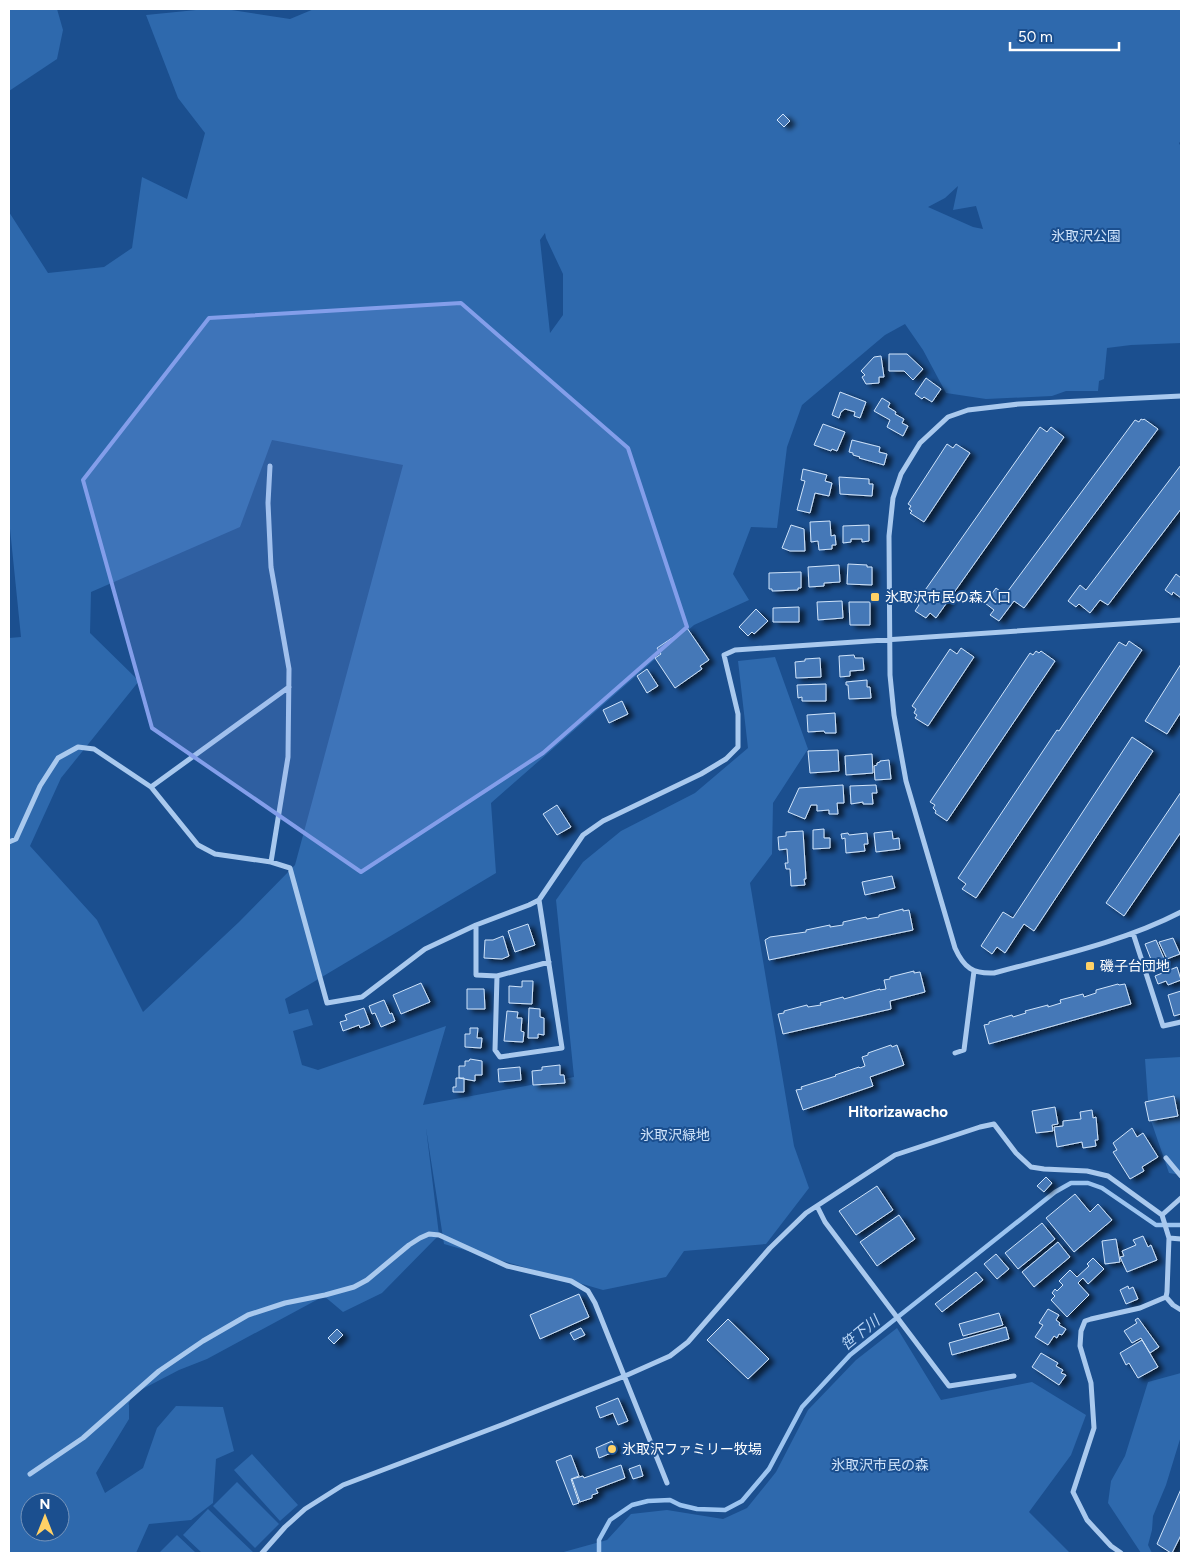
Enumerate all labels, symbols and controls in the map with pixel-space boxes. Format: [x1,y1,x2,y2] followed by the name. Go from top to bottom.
[1010,20,1119,52] scale bar
[1018,28,1053,46] text: 50 m
[1051,228,1121,245] park label: 氷取沢公園
[885,589,1011,606] place label: 氷取沢市民の森入口
[869,591,881,603] marker: 氷取沢市民の森入口
[1100,958,1170,975] place label: 磯子台団地
[1084,960,1096,972] marker: 磯子台団地
[848,1103,948,1121] district label: Hitorizawacho
[640,1127,710,1144] park label: 氷取沢緑地
[837,1311,885,1354] water label: 笹下川
[622,1441,762,1458] place label: 氷取沢ファミリー牧場
[606,1443,618,1455] marker: 氷取沢ファミリー牧場
[831,1457,929,1474] park label: 氷取沢市民の森
[20,1492,70,1542] north arrow
[40,1496,50,1513] text: N

